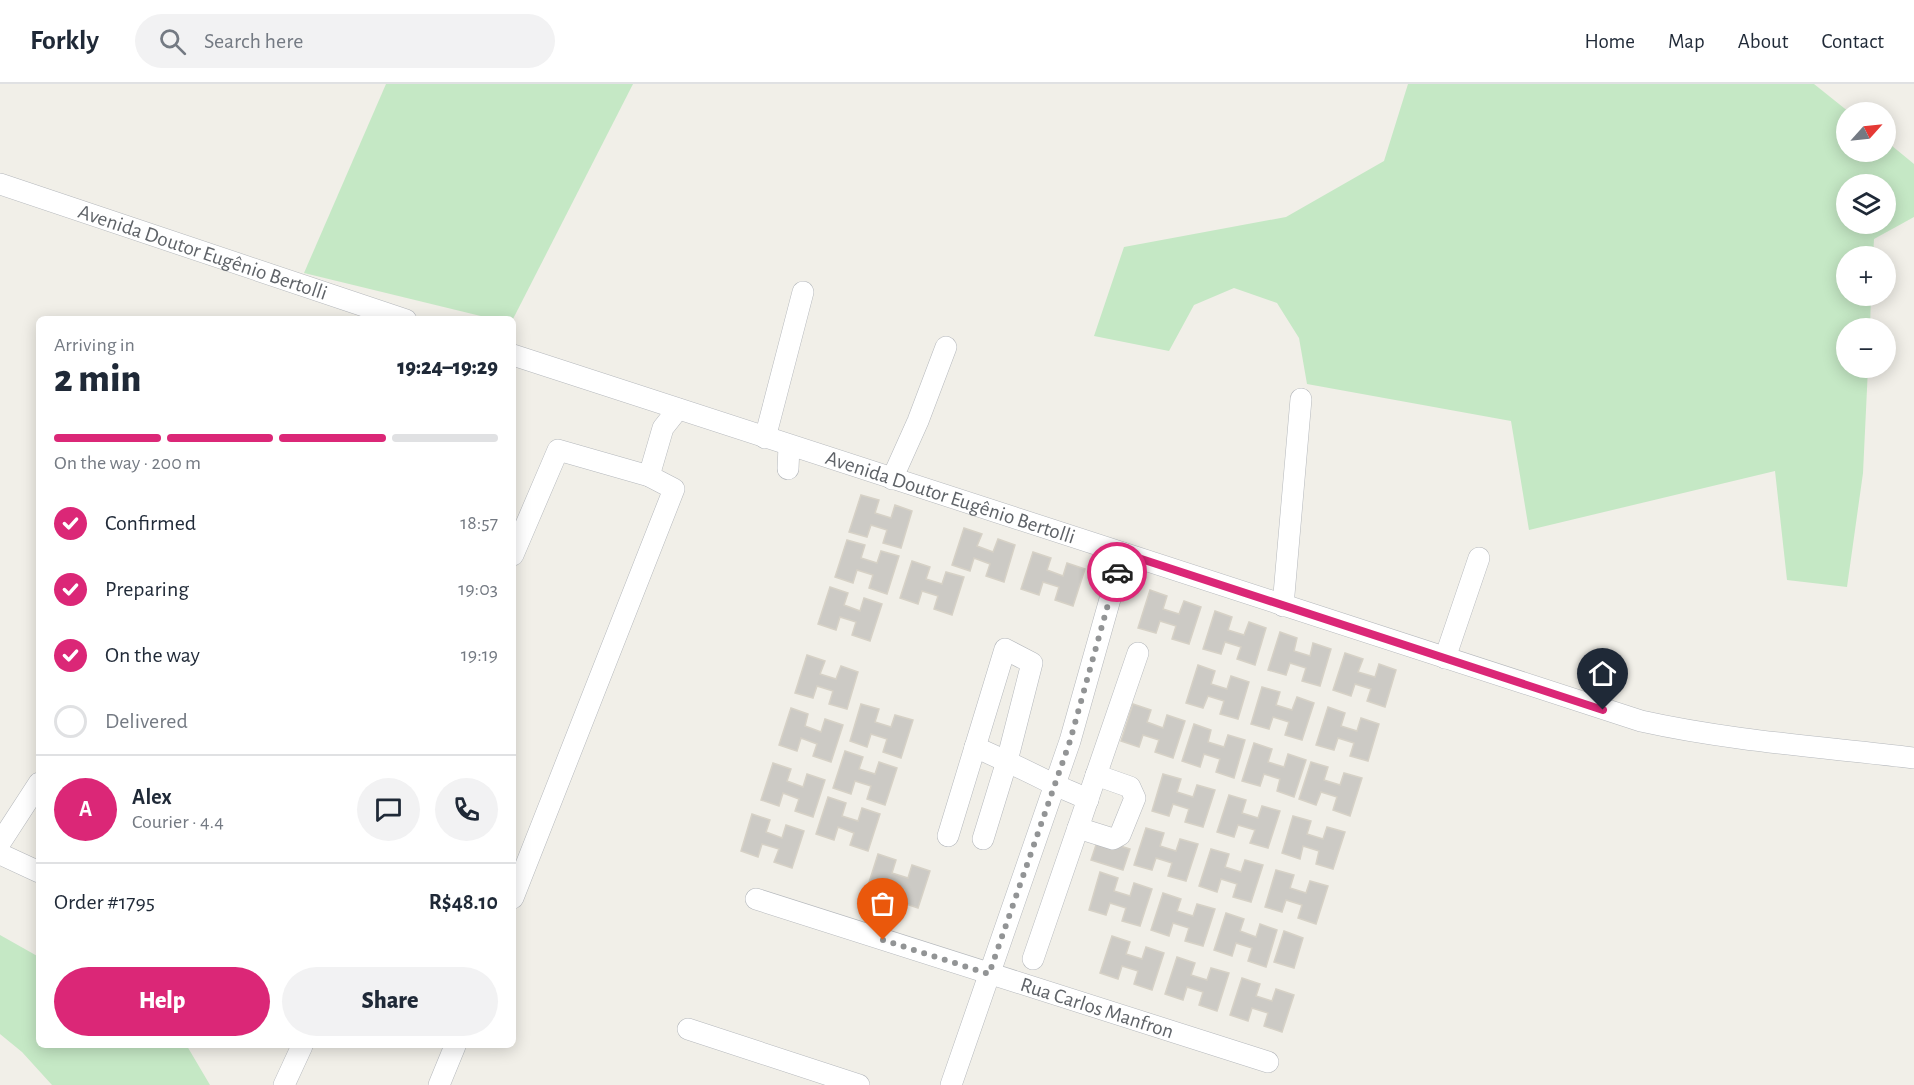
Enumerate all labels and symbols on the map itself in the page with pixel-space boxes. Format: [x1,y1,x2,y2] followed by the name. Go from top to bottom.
[1836,102,1896,162] north arrow
[76,201,330,303] street label: Avenida Doutor Eugênio Bertolli
[823,447,1078,547] street label: Avenida Doutor Eugênio Bertolli
[1087,542,1147,602] courier
[1577,648,1628,710] pin
[857,878,908,940] pin
[1018,973,1176,1042] street label: Rua Carlos Manfron

